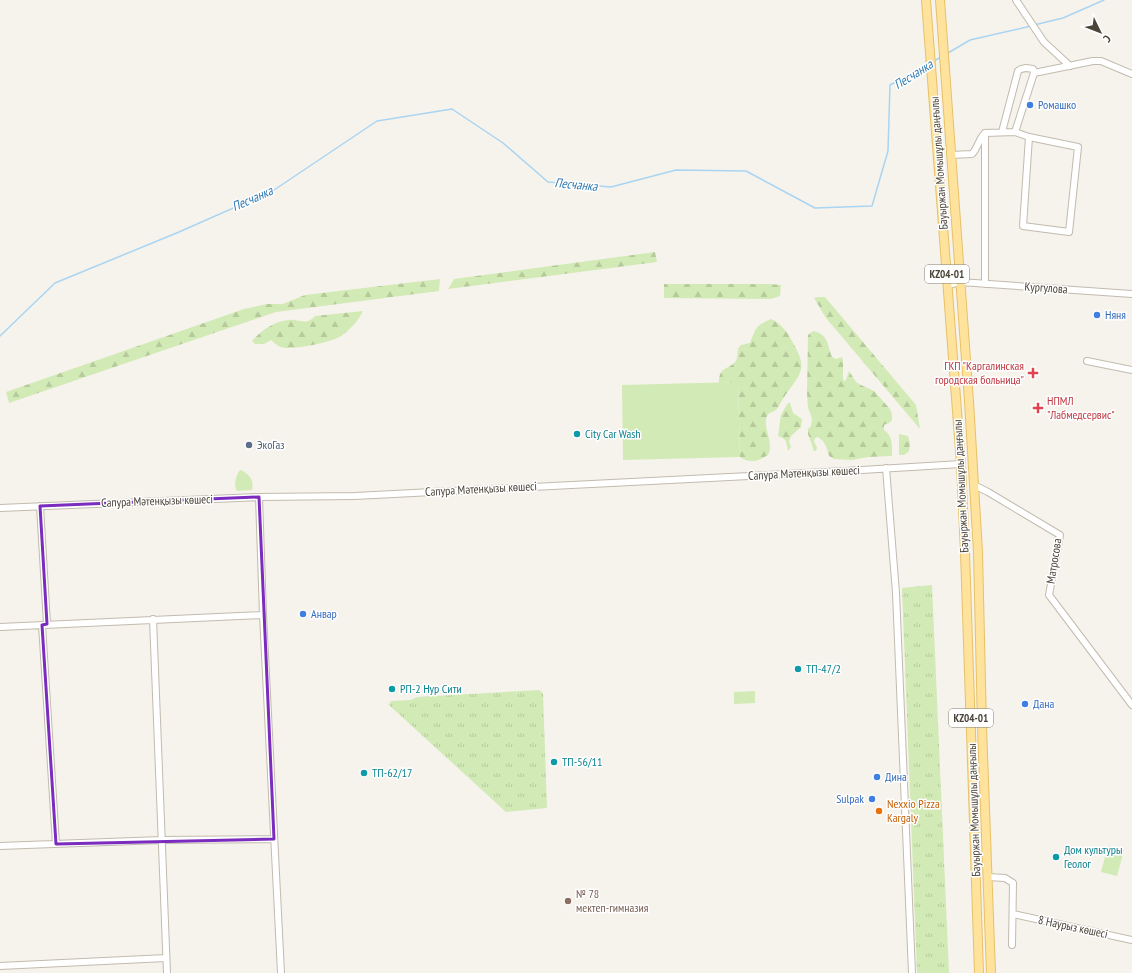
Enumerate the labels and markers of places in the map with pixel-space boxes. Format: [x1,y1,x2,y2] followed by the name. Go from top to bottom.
[1038,97,1076,112] place label: Ромашко
[1025,100,1035,110] marker: Ромашко
[1105,307,1126,322] place label: Няня
[1092,310,1102,320] marker: Няня
[935,358,1024,387] place label: ГКП "Каргалинская городская больница"
[1027,367,1039,379] marker: ГКП "Каргалинская городская больница"
[1047,393,1115,422] place label: НПМЛ "Лабмедсервис"
[1032,402,1044,414] marker: НПМЛ "Лабмедсервис"
[585,426,641,441] place label: City Car Wash
[572,429,582,439] marker: City Car Wash
[257,437,285,452] place label: ЭкоГаз
[244,440,254,450] marker: ЭкоГаз
[311,606,337,621] place label: Анвар
[298,609,308,619] marker: Анвар
[806,661,841,676] place label: ТП-47/2
[793,664,803,674] marker: ТП-47/2
[400,681,462,696] place label: РП-2 Нур Сити
[387,684,397,694] marker: РП-2 Нур Сити
[1033,696,1055,711] place label: Дана
[1020,699,1030,709] marker: Дана
[562,754,602,769] place label: ТП-56/11
[549,757,559,767] marker: ТП-56/11
[372,765,412,780] place label: ТП-62/17
[359,768,369,778] marker: ТП-62/17
[885,769,907,784] place label: Дина
[872,772,882,782] marker: Дина
[836,791,864,806] place label: Sulpak
[867,794,877,804] marker: Sulpak
[887,796,940,825] place label: Nexxio Pizza Kargaly
[874,806,884,816] marker: Nexxio Pizza Kargaly
[1064,842,1122,871] place label: Дом культуры Геолог
[1051,852,1061,862] marker: Дом культуры Геолог
[576,886,649,915] place label: № 78 мектеп-гимназия
[563,896,573,906] marker: № 78 мектеп-гимназия

